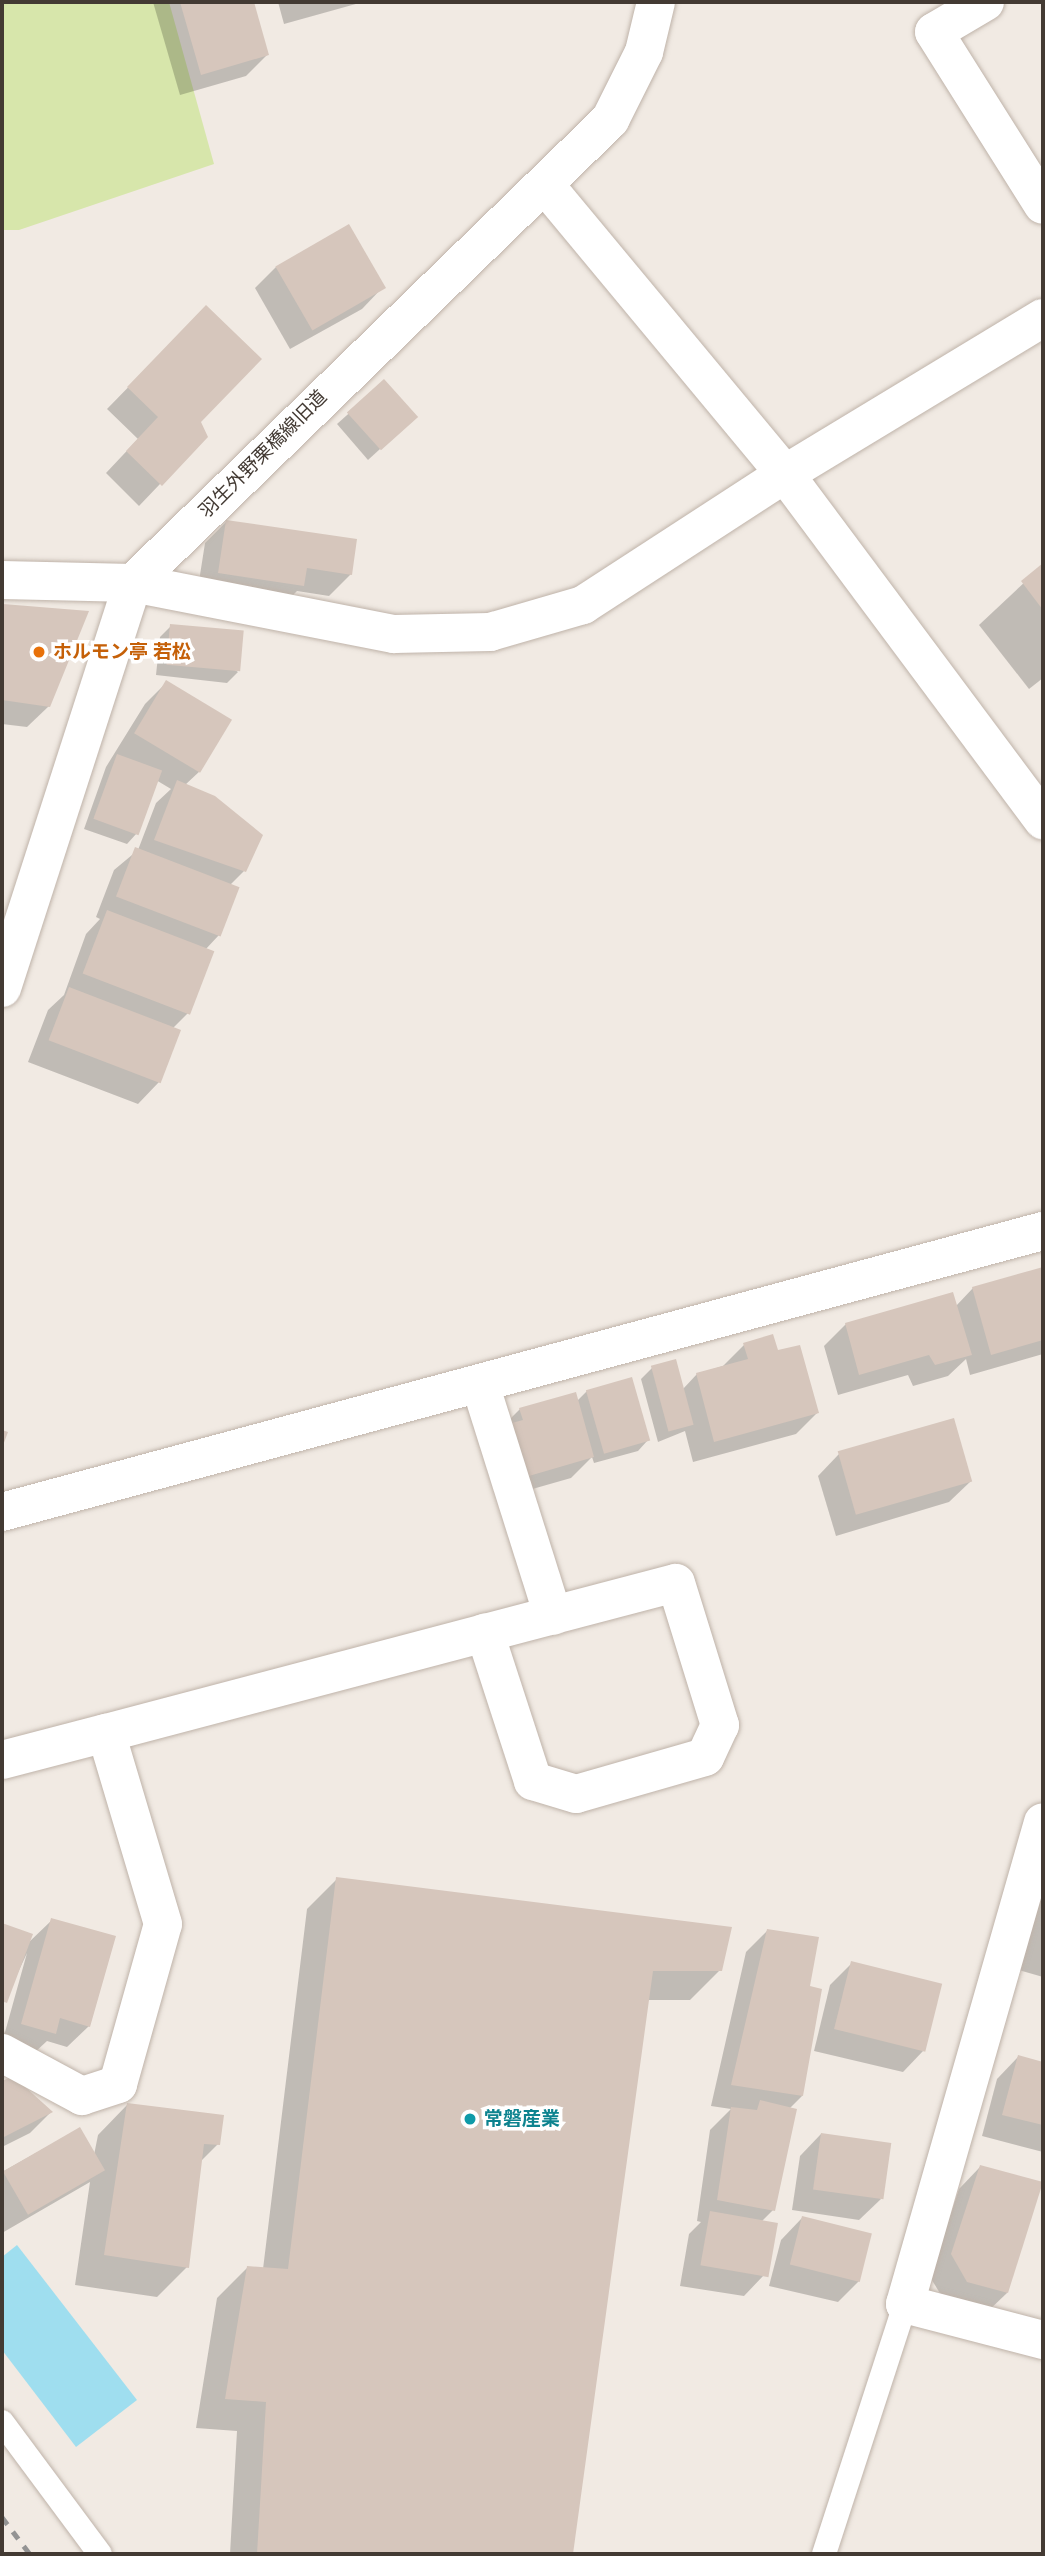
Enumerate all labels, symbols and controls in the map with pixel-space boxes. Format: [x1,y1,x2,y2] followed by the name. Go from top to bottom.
[194,385,332,523] street label: 羽生外野栗橋線旧道
[53,641,191,663] place label: ホルモン亭 若松
[31,644,47,660] marker: ホルモン亭 若松
[484,2108,560,2130] place label: 常磐産業
[462,2111,478,2127] marker: 常磐産業

